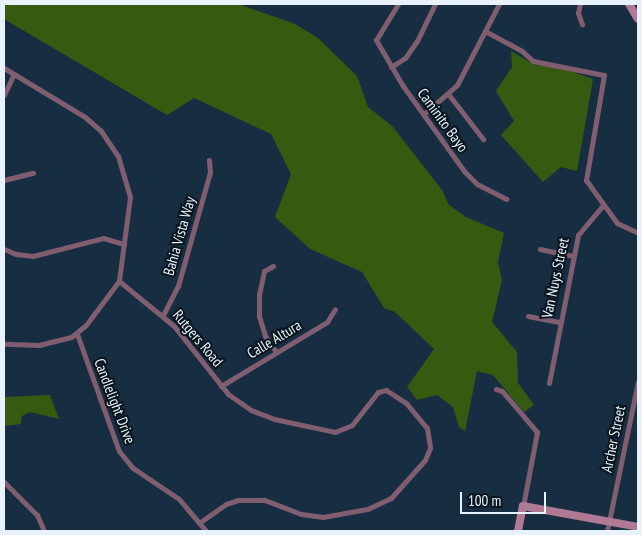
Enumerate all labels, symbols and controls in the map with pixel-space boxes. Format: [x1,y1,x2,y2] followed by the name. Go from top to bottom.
[414,85,472,155] street label: Caminito Bayo
[159,194,199,278] street label: Bahia Vista Way
[538,236,572,320] street label: Van Nuys Street
[169,306,227,370] street label: Rutgers Road
[243,316,305,362] street label: Calle Altura
[91,356,139,446] street label: Candlelight Drive
[597,404,629,474] street label: Archer Street
[462,482,548,514] scale bar
[468,491,501,510] text: 100 m

